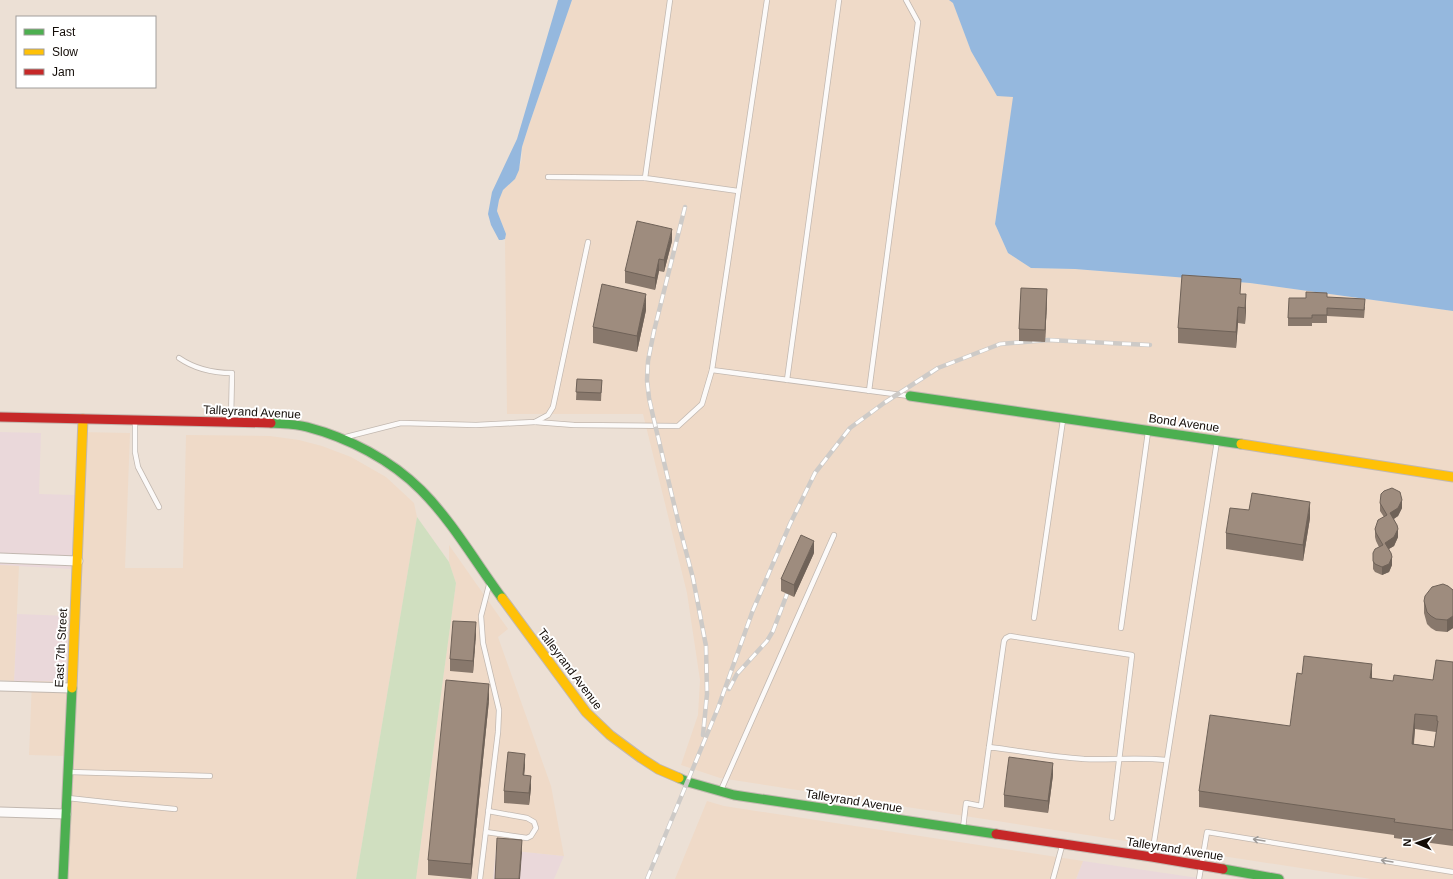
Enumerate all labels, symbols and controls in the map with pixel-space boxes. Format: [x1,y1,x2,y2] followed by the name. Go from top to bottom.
[16,16,156,88] legend
[52,25,76,39] text: Fast
[52,45,78,59] text: Slow
[52,65,75,79] text: Jam
[203,402,302,422] street label: Talleyrand Avenue
[1148,411,1221,435] street label: Bond Avenue
[52,607,70,688] street label: East 7th Street
[535,626,605,713] street label: Talleyrand Avenue
[805,786,904,816] street label: Talleyrand Avenue
[1397,823,1437,863] north arrow
[1126,834,1225,864] street label: Talleyrand Avenue
[1252,836,1265,844] one-way arrow
[1401,838,1413,847] text: N
[1381,857,1394,865] one-way arrow

